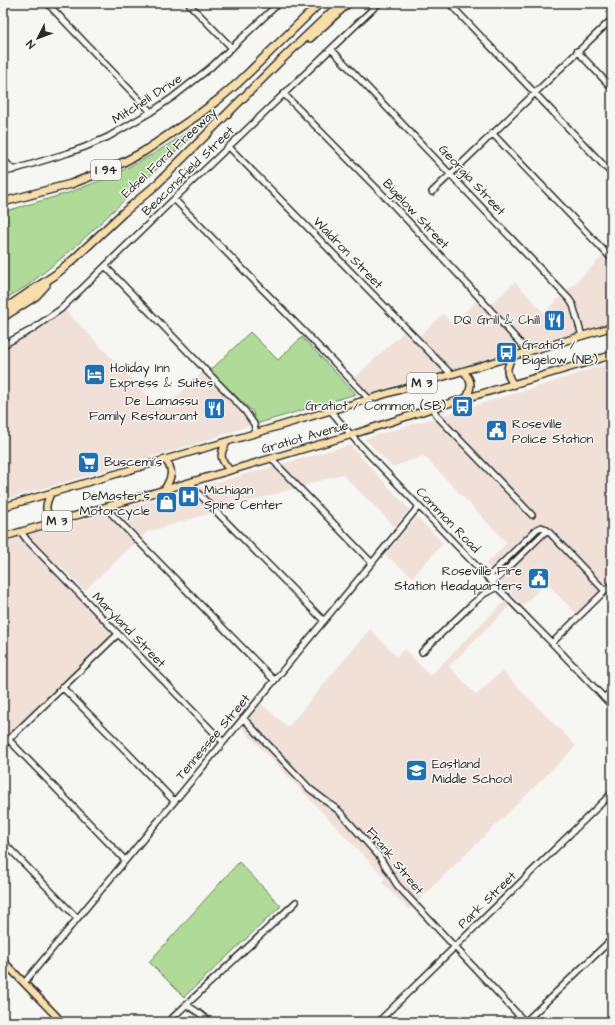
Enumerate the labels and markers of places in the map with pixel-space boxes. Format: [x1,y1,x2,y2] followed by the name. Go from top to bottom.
[542,307,568,333] restaurant icon: DQ Grill & Chill
[454,311,540,329] place label: DQ Grill & Chill
[522,336,598,370] place label: Gratiot / Bigelow (NB)
[493,339,519,365] bus stop icon: Gratiot / Bigelow (NB)
[110,359,214,392] place label: Holiday Inn Express & Suites
[82,362,108,388] hotel icon: Holiday Inn Express & Suites
[89,392,199,426] place label: De Lamassu Family Restaurant
[449,393,475,419] bus stop icon: Gratiot / Common (SB)
[201,395,227,421] restaurant icon: De Lamassu Family Restaurant
[305,397,446,415] place label: Gratiot / Common (SB)
[512,415,594,448] place label: Roseville Police Station
[484,418,510,444] public building icon: Roseville Police Station
[75,449,101,475] supermarket icon: Buscemi's
[104,453,163,471] place label: Buscemi's
[204,481,283,514] place label: Michigan Spine Center
[176,484,202,510] hospital icon: Michigan Spine Center
[80,487,150,521] place label: DeMaster's Motorcycle
[153,490,179,516] shop icon: DeMaster's Motorcycle
[394,562,522,595] place label: Roseville Fire Station Headquarters
[525,565,551,591] public building icon: Roseville Fire Station Headquarters
[432,755,512,788] place label: Eastland Middle School
[404,758,430,784] school or university icon: Eastland Middle School

